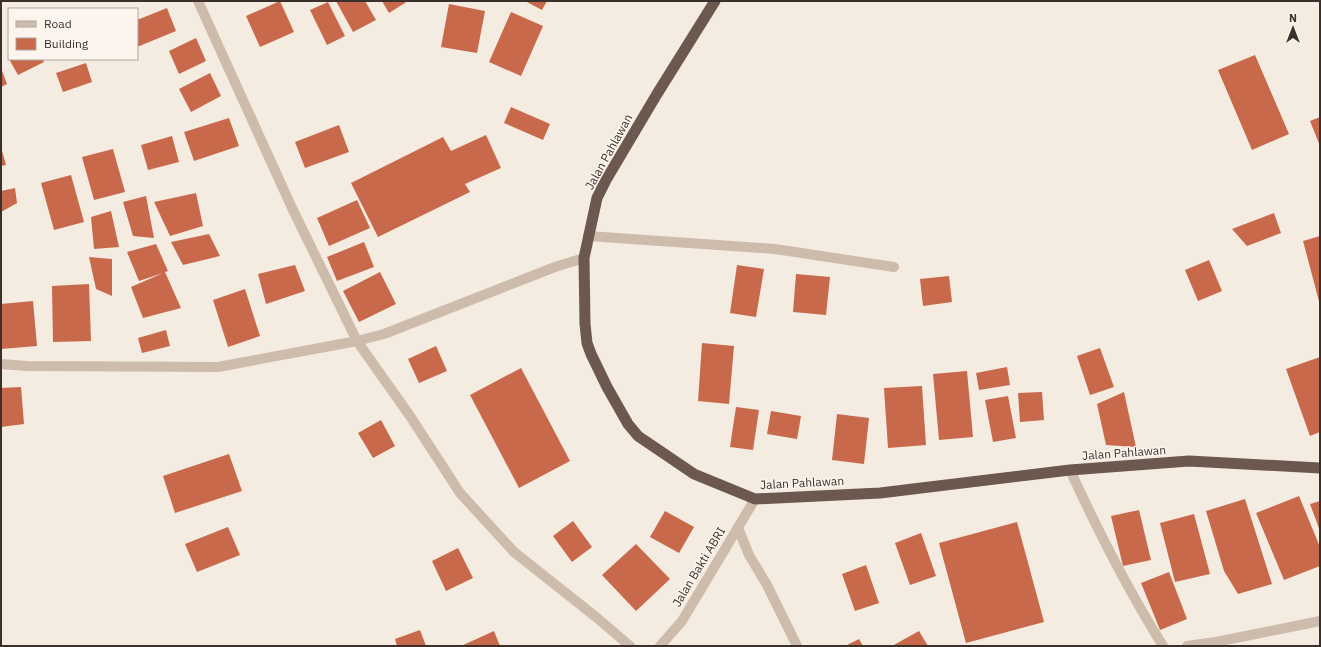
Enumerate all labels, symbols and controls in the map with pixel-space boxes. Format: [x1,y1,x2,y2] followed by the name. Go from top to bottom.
[8,8,138,60] legend
[1273,8,1313,48] north arrow
[1289,11,1297,25] text: N
[44,16,72,31] text: Road
[44,36,89,51] text: Building
[582,111,636,192] street label: Jalan Pahlawan
[1081,442,1166,463] street label: Jalan Pahlawan
[760,473,844,492] street label: Jalan Pahlawan
[669,524,728,609] street label: Jalan Bakti ABRI

